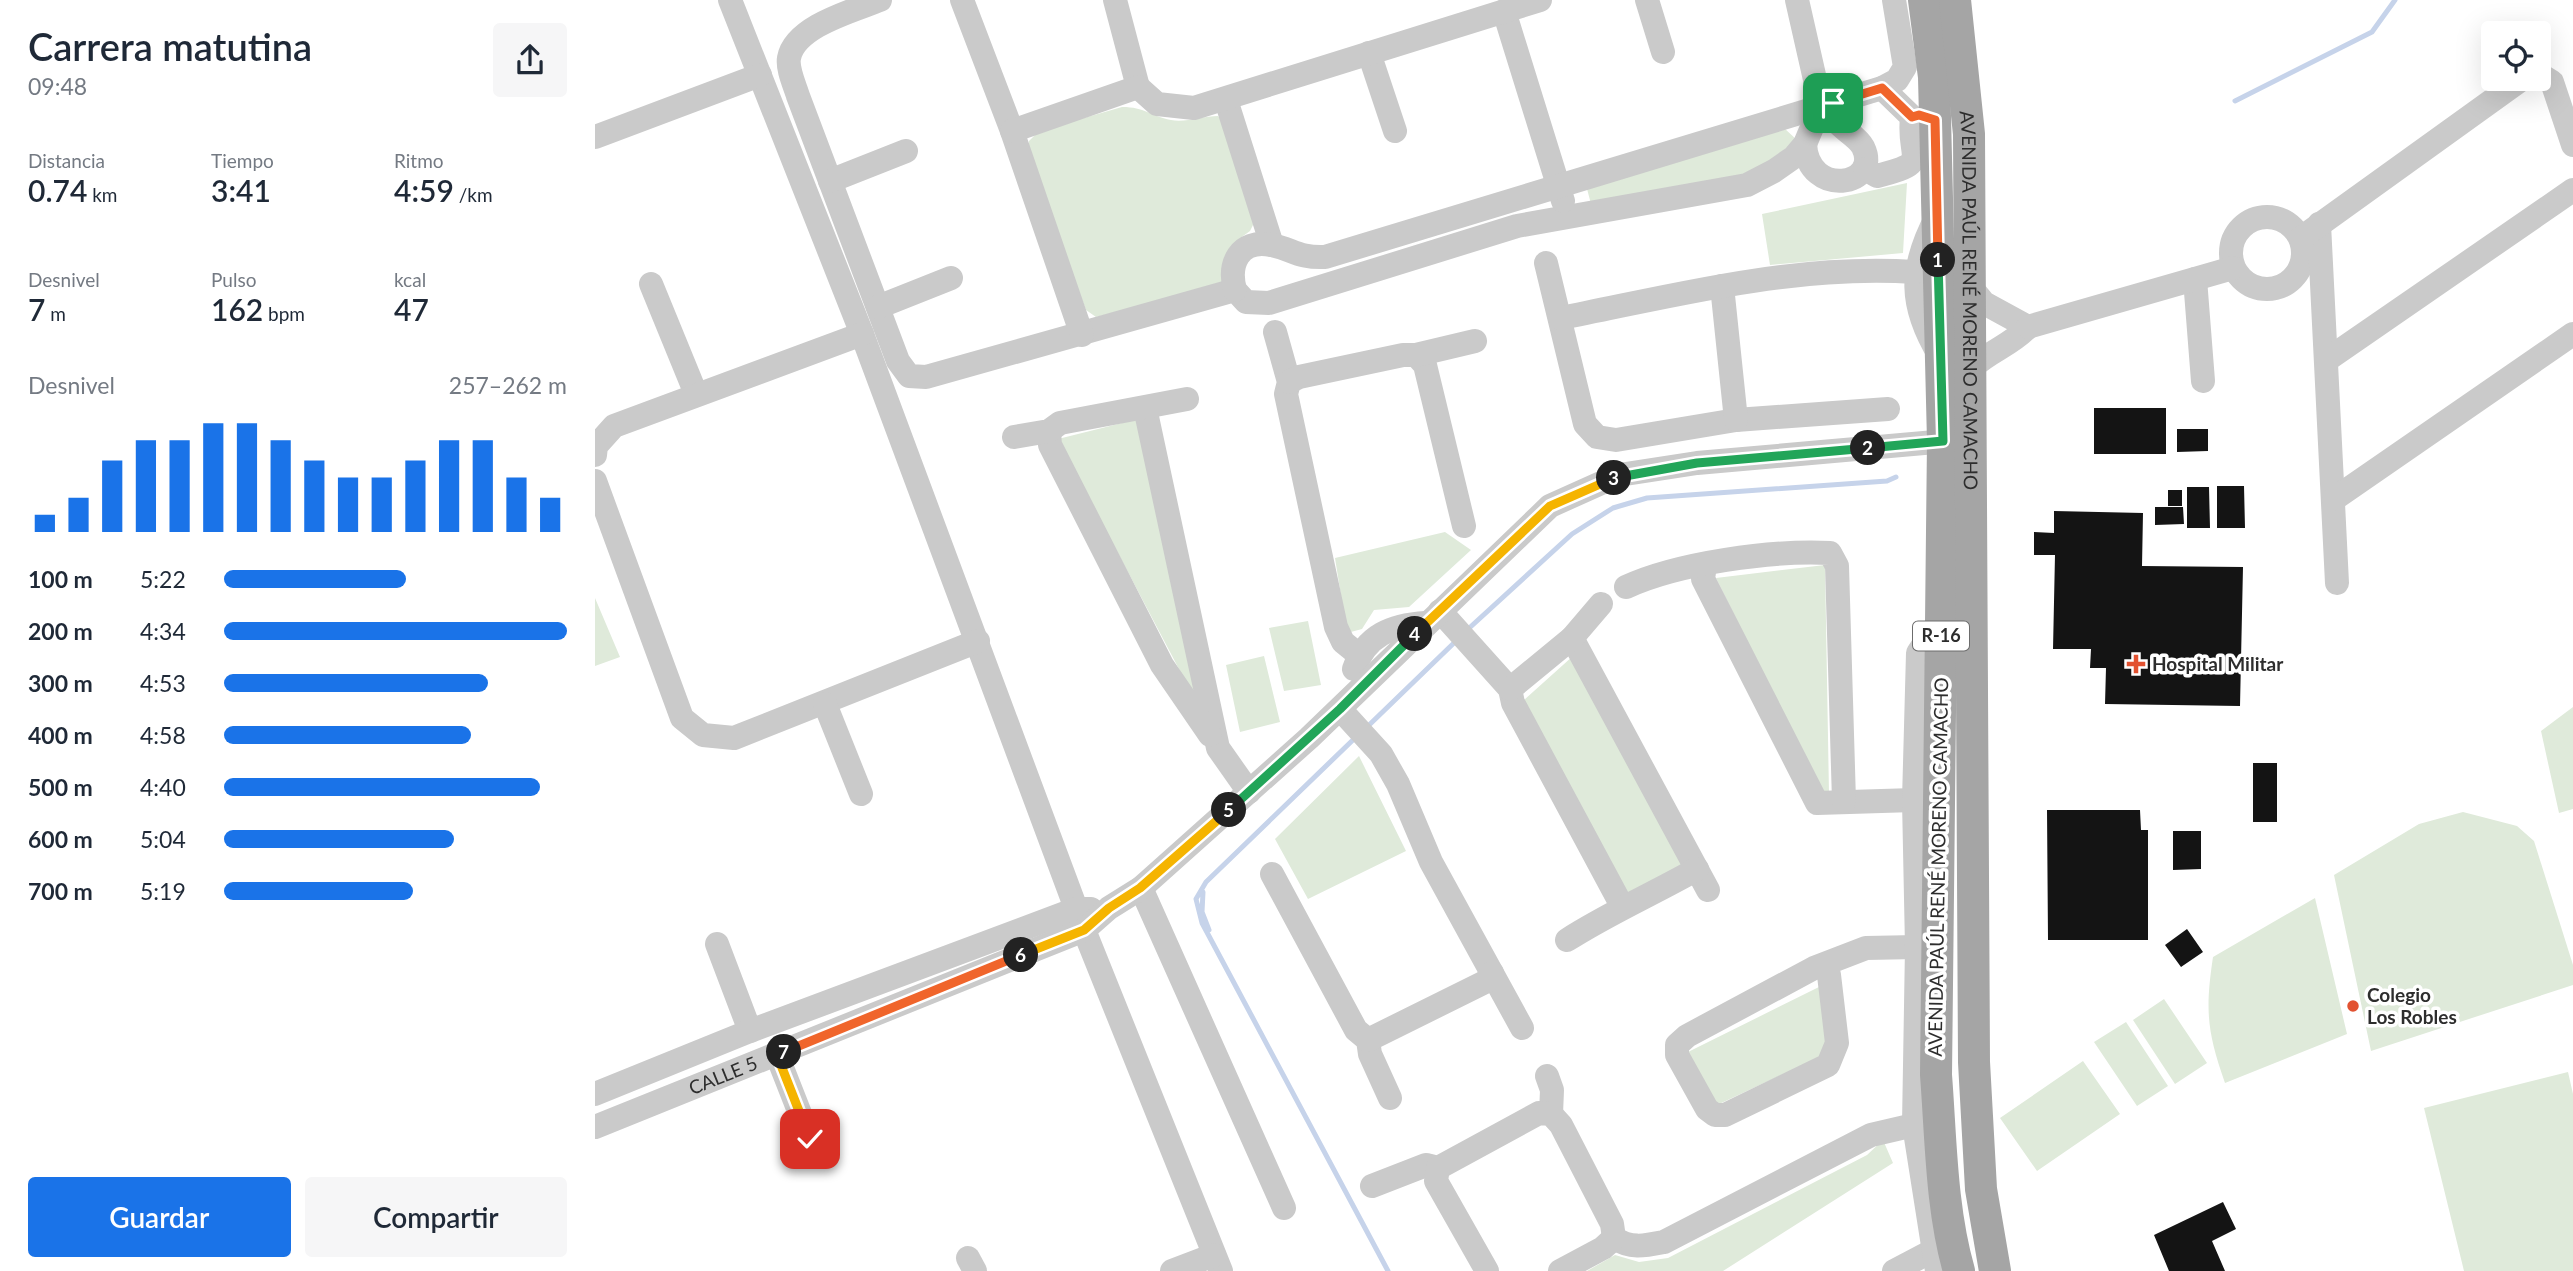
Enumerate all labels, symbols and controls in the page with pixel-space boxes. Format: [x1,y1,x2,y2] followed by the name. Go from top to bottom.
[2481,21,2551,91] map controls
[2481,21,2551,91] button: locate
[28,23,312,69] text: Carrera matutina
[493,23,567,97] button: share
[28,72,87,100] text: 09:48
[1803,73,1863,133] pin
[1814,84,1852,122] icon: arrive
[1956,109,1983,490] street label: AVENIDA PAÚL RENÉ MORENO CAMACHO
[28,149,105,172] text: Distancia
[211,149,274,172] text: Tiempo
[394,149,444,172] text: Ritmo
[28,172,87,208] text: 0.74
[211,172,271,208] text: 3:41
[394,172,454,208] text: 4:59
[87,183,117,206] text: km
[454,183,493,206] text: /km
[1921,243,1955,278] pin: 1
[1932,248,1943,271] text: 1
[28,268,100,291] text: Desnivel
[211,268,256,291] text: Pulso
[394,268,426,291] text: kcal
[28,291,45,327] text: 7
[211,291,263,327] text: 162
[394,291,429,327] text: 47
[45,302,66,325] text: m
[263,302,305,325] text: bpm
[28,371,115,399] text: Desnivel
[449,371,567,399] text: 257–262 m
[1851,430,1885,466] pin: 2
[1862,436,1873,459] text: 2
[1597,461,1631,496] pin: 3
[1608,466,1619,489] text: 3
[28,565,93,593] text: 100 m
[140,565,186,593] text: 5:22
[1397,616,1433,652] pin: 4
[28,617,93,645] text: 200 m
[140,617,186,645] text: 4:34
[1409,622,1420,645] text: 4
[1913,622,1969,650] road number: R-16
[2152,652,2284,675] place label: Hospital Militar
[2126,654,2146,674] marker: Hospital Militar
[28,669,93,697] text: 300 m
[140,669,186,697] text: 4:53
[1923,677,1952,1057] street label: AVENIDA PAÚL RENÉ MORENO CAMACHO
[28,721,93,749] text: 400 m
[140,721,186,749] text: 4:58
[28,773,93,801] text: 500 m
[140,773,186,801] text: 4:40
[1211,792,1247,828] pin: 5
[1223,798,1234,821] text: 5
[28,825,93,853] text: 600 m
[140,825,186,853] text: 5:04
[28,877,93,905] text: 700 m
[140,877,186,905] text: 5:19
[1003,937,1039,972] pin: 6
[1015,943,1026,966] text: 6
[2367,983,2457,1028] place label: Colegio Los Robles
[2345,998,2361,1014] marker: Colegio Los Robles
[767,1034,801,1070] pin: 7
[778,1040,789,1063] text: 7
[685,1051,761,1099] street label: CALLE 5
[780,1109,840,1169] pin
[791,1120,829,1158] icon: check
[28,1177,291,1257] button: Guardar
[305,1177,567,1257] button: Compartir

